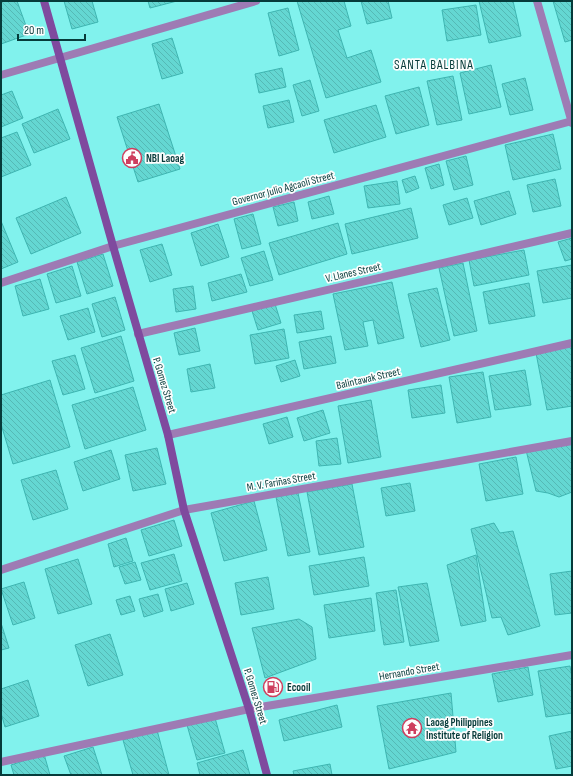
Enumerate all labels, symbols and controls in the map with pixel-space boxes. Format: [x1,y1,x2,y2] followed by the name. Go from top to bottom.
[18,16,85,42] scale bar
[24,23,44,38] text: 20 m
[394,57,474,73] district label: SANTA BALBINA
[121,147,143,169] public building icon: NBI Laoag
[146,152,184,165] place label: NBI Laoag
[231,168,336,208] street label: Governor Julio Agcaoli Street
[324,260,383,285] street label: V. Llanes Street
[150,356,179,415] street label: P. Gomez Street
[335,365,402,392] street label: Balintawak Street
[246,469,317,494] street label: M. V. Fariñas Street
[378,660,441,683] street label: Hernando Street
[241,667,270,726] street label: P. Gomez Street
[262,676,284,698] fuel station icon: Ecooil
[287,681,310,694] place label: Ecooil
[426,716,503,742] place label: Laoag Philippines Institute of Religion
[401,717,423,739] temple icon: Laoag Philippines Institute of Religion

